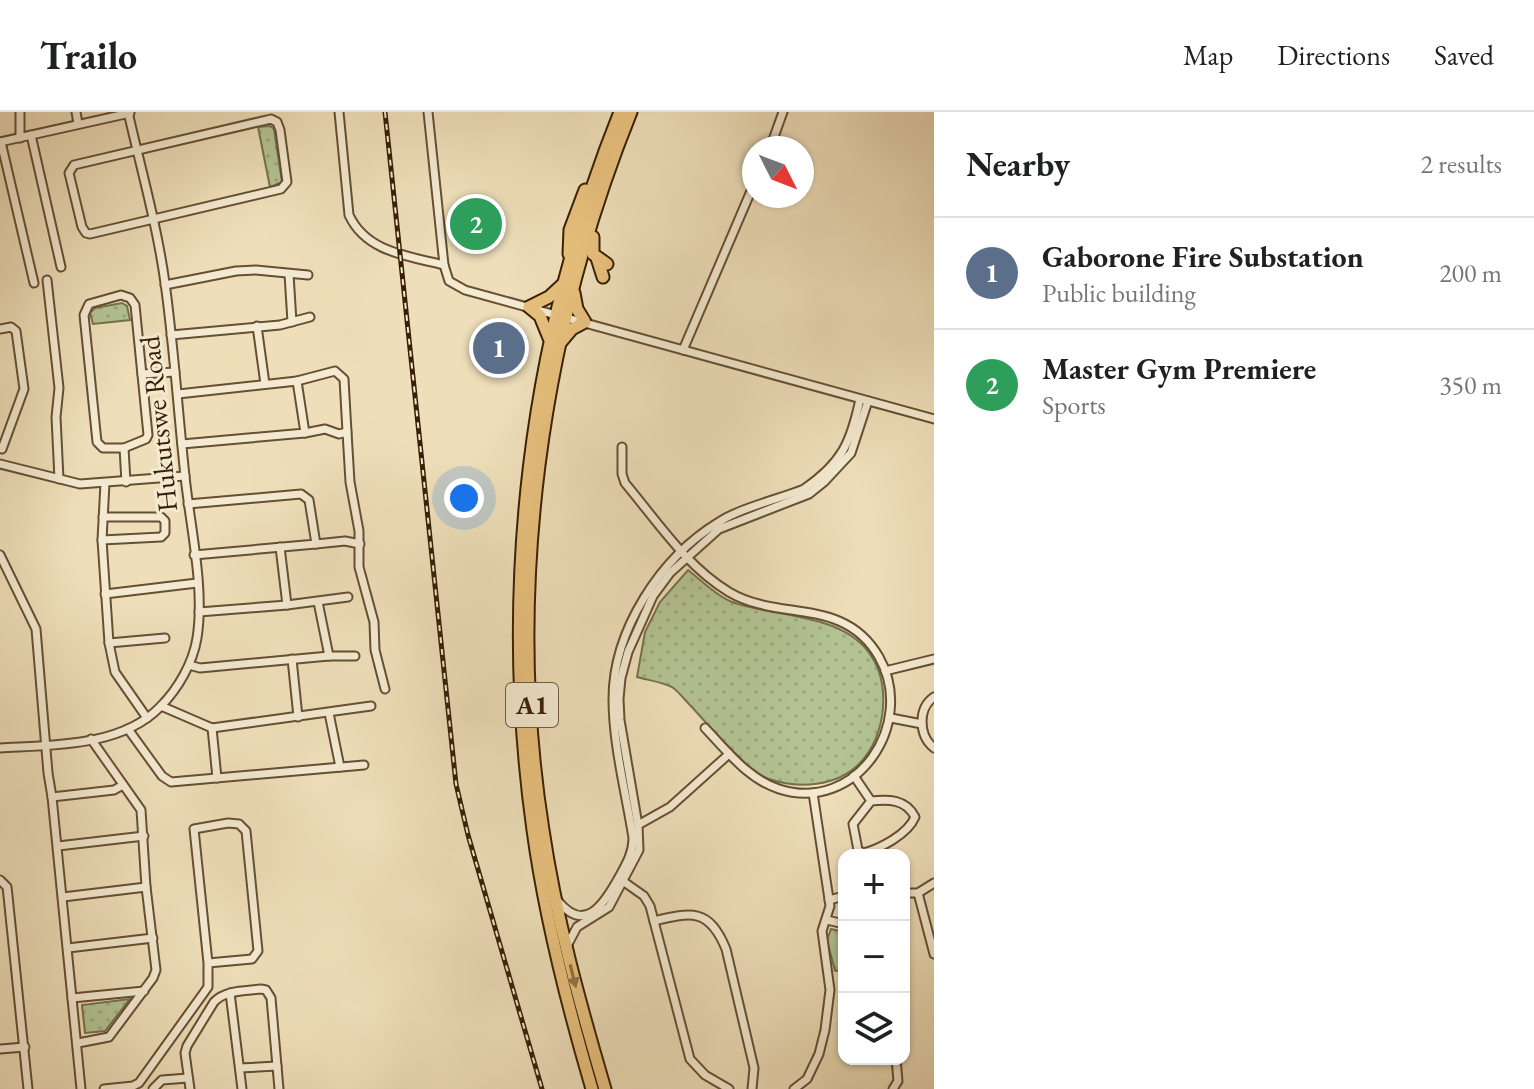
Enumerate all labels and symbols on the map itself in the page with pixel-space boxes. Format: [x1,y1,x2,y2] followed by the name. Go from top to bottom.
[742,136,814,208] north arrow
[450,194,502,254] pin: 2
[473,318,525,378] pin: 1
[131,333,185,514] street label: Hukutswe Road
[444,478,484,518] your location
[506,683,558,727] road number: A1
[567,963,580,988] one-way arrow

